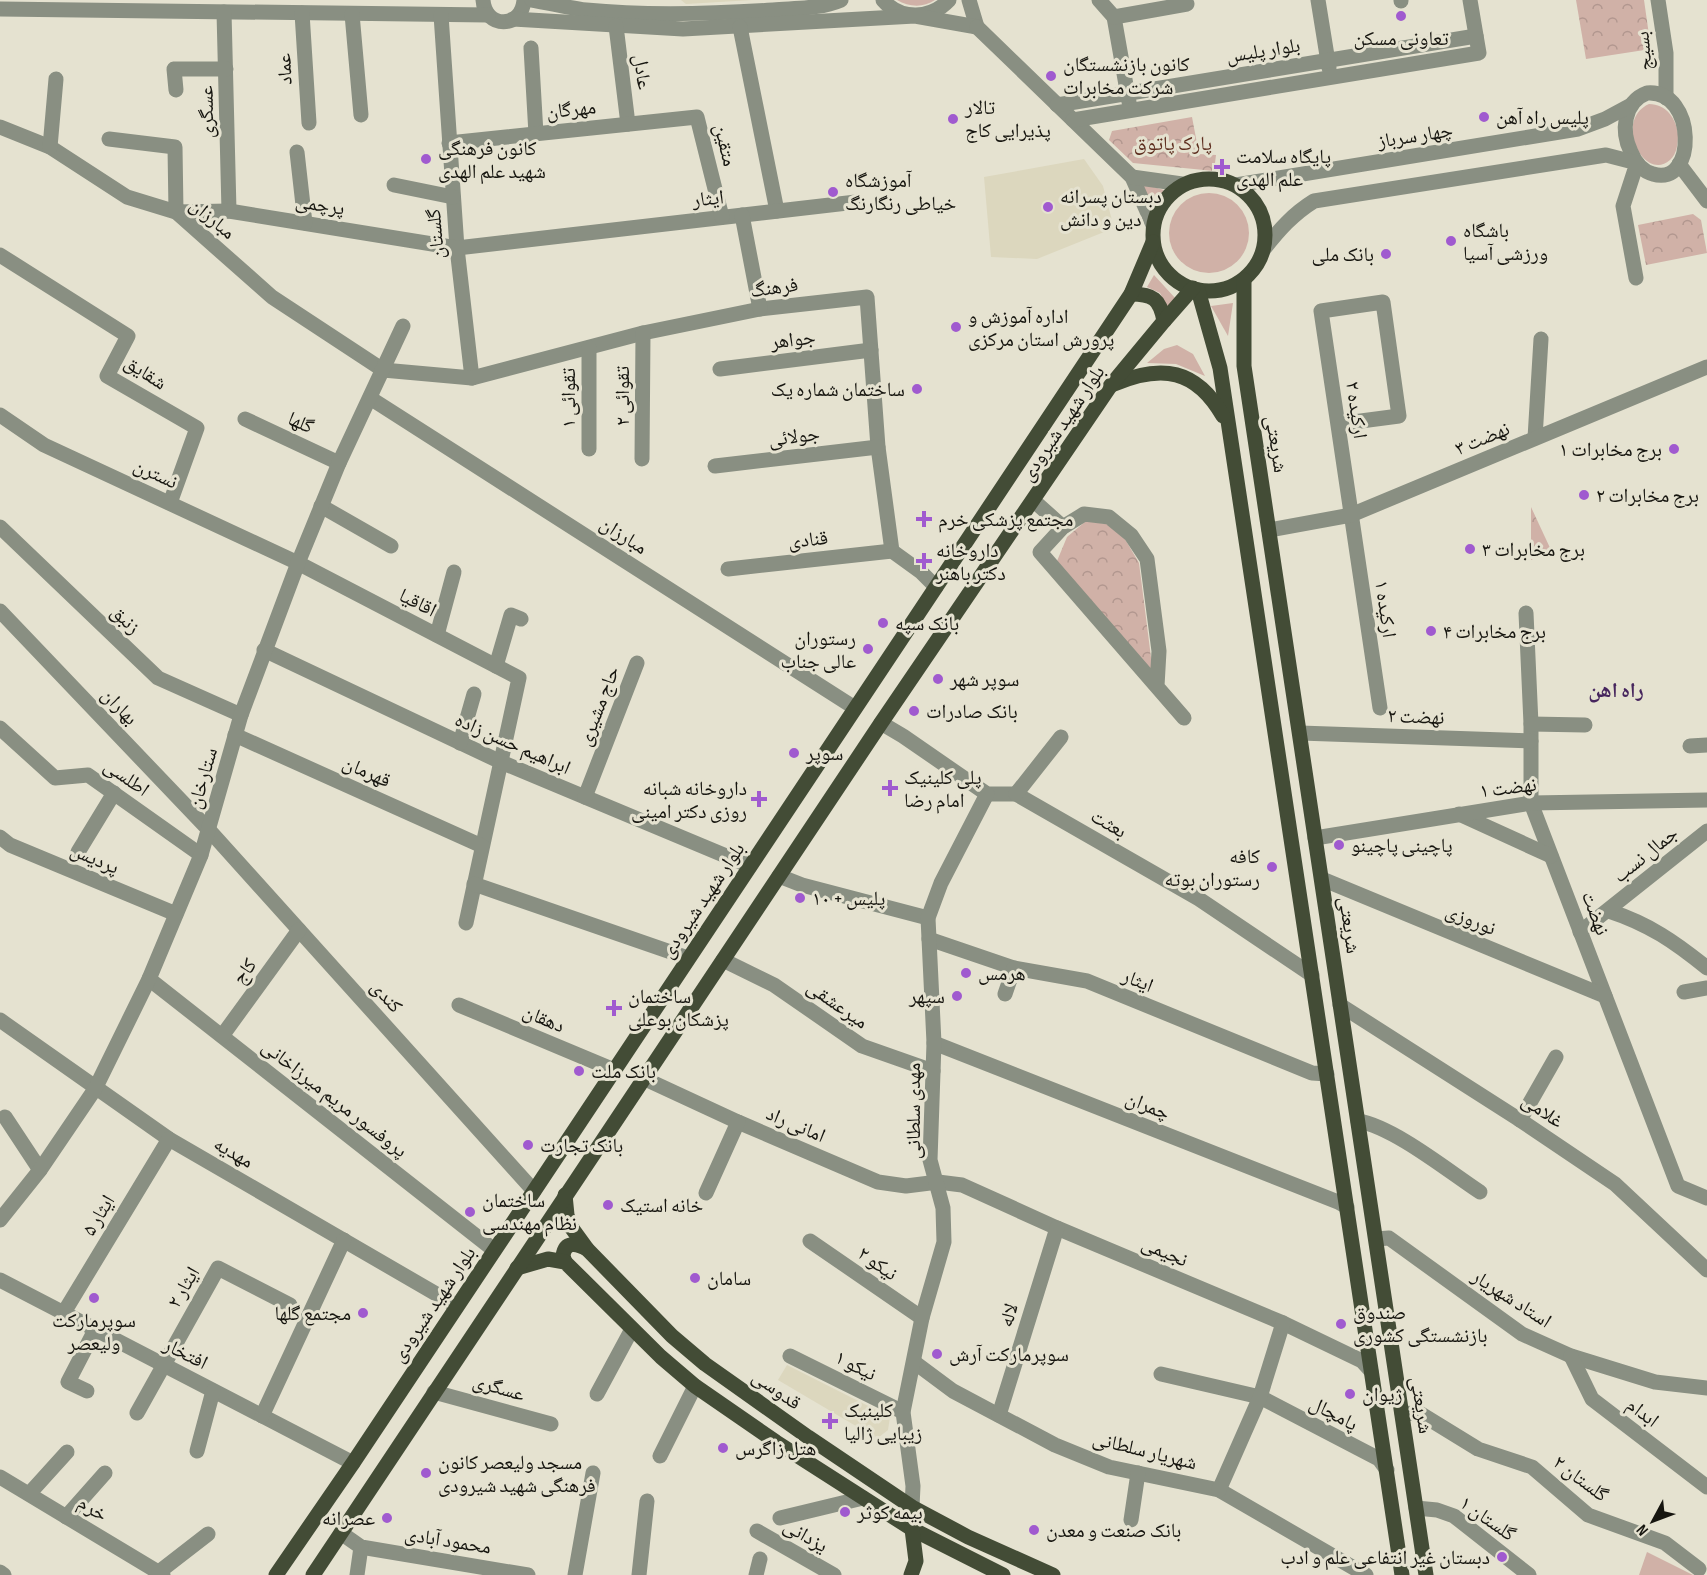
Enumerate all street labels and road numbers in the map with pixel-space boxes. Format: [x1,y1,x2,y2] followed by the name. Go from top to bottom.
[1630,30,1658,72] street label: بسیج
[1224,33,1302,69] street label: بلوار پلیس
[272,52,298,85] street label: عماد
[628,53,656,91] street label: عادل
[195,85,219,139] street label: عسگری
[545,95,597,125] street label: مهرگان
[1375,118,1455,154] street label: چهار سرباز
[709,122,742,169] street label: متقین
[690,185,725,213] street label: ایثار
[293,189,346,221] street label: پرچمی
[185,193,240,245] street label: مبارزان
[422,208,450,260] street label: گلستان
[749,273,800,303] street label: فرهنگ
[768,325,817,355] street label: جواهر
[120,350,171,395] street label: شقایق
[1015,361,1110,486] street label: بلوار شهید شیرودی
[611,366,635,426] street label: تقوائی ۲
[557,368,581,428] street label: تقوائی ۱
[1340,380,1372,440] street label: ارکیده ۲
[284,407,317,439] street label: گلها
[1260,414,1292,474] street label: شریعتی
[1451,417,1513,461] street label: نهضت ۳
[767,422,822,452] street label: جولائی
[130,453,181,494] street label: نسترن
[595,512,652,560] street label: مبارزان
[787,526,829,554] street label: قنادی
[1369,579,1401,639] street label: ارکیده ۱
[395,583,440,622] street label: اقاقیا
[105,600,145,639] street label: زنبق
[573,663,625,750] street label: حاج مشیری
[96,683,143,730] street label: بهاران
[1387,704,1445,730] street label: نهضت ۲
[451,708,574,781] street label: ابراهیم حسن زاده
[183,745,223,812] street label: ستارخان
[339,751,394,793] street label: قهرمان
[99,754,154,802] street label: اطلسی
[1478,773,1538,803] street label: نهضت ۱
[1086,804,1131,844] street label: بعثت
[1608,821,1683,888] street label: جمال نسب
[67,838,123,880] street label: پردیس
[655,838,750,963] street label: بلوار شهید شیرودی
[1576,888,1614,939] street label: نهضت
[1333,895,1365,955] street label: شریعتی
[1442,899,1499,941] street label: نوروزی
[227,954,262,989] street label: کاج
[1118,964,1157,998] street label: ایثار
[365,975,407,1018] street label: کندی
[802,975,873,1035] street label: میرعشقی
[519,999,568,1038] street label: دهقان
[256,1035,412,1164] street label: پروفسور مریم میرزاخانی
[902,1063,926,1159] street label: مهدی سلطانی
[1122,1086,1173,1126] street label: چمران
[1517,1088,1568,1133] street label: غلامی
[762,1102,829,1148] street label: امانی راد
[209,1132,258,1174] street label: مهدیه
[77,1191,120,1240] street label: ایثار ۵
[1138,1231,1191,1272] street label: نجیمی
[386,1242,481,1367] street label: بلوار شهید شیرودی
[853,1242,902,1286] street label: نیکو ۲
[163,1263,205,1312] street label: ایثار ۲
[1466,1264,1556,1333] street label: استاد شهریار
[994,1300,1024,1330] street label: لاله
[159,1332,212,1375] street label: افتخار
[831,1345,880,1386] street label: نیکو ۱
[747,1364,805,1415] street label: قدوسی
[470,1369,527,1407] street label: عسگری
[1405,1375,1437,1435] street label: شریعتی
[1305,1391,1362,1437] street label: پامچال
[1621,1393,1663,1433] street label: ابدام
[1090,1426,1199,1476] street label: شهریار سلطانی
[1548,1450,1613,1507] street label: گلستان ۲
[73,1491,112,1528] street label: خرم
[1455,1491,1520,1547] street label: گلستان ۱
[779,1514,832,1558] street label: یزدانی
[403,1522,493,1560] street label: محمود آبادی

